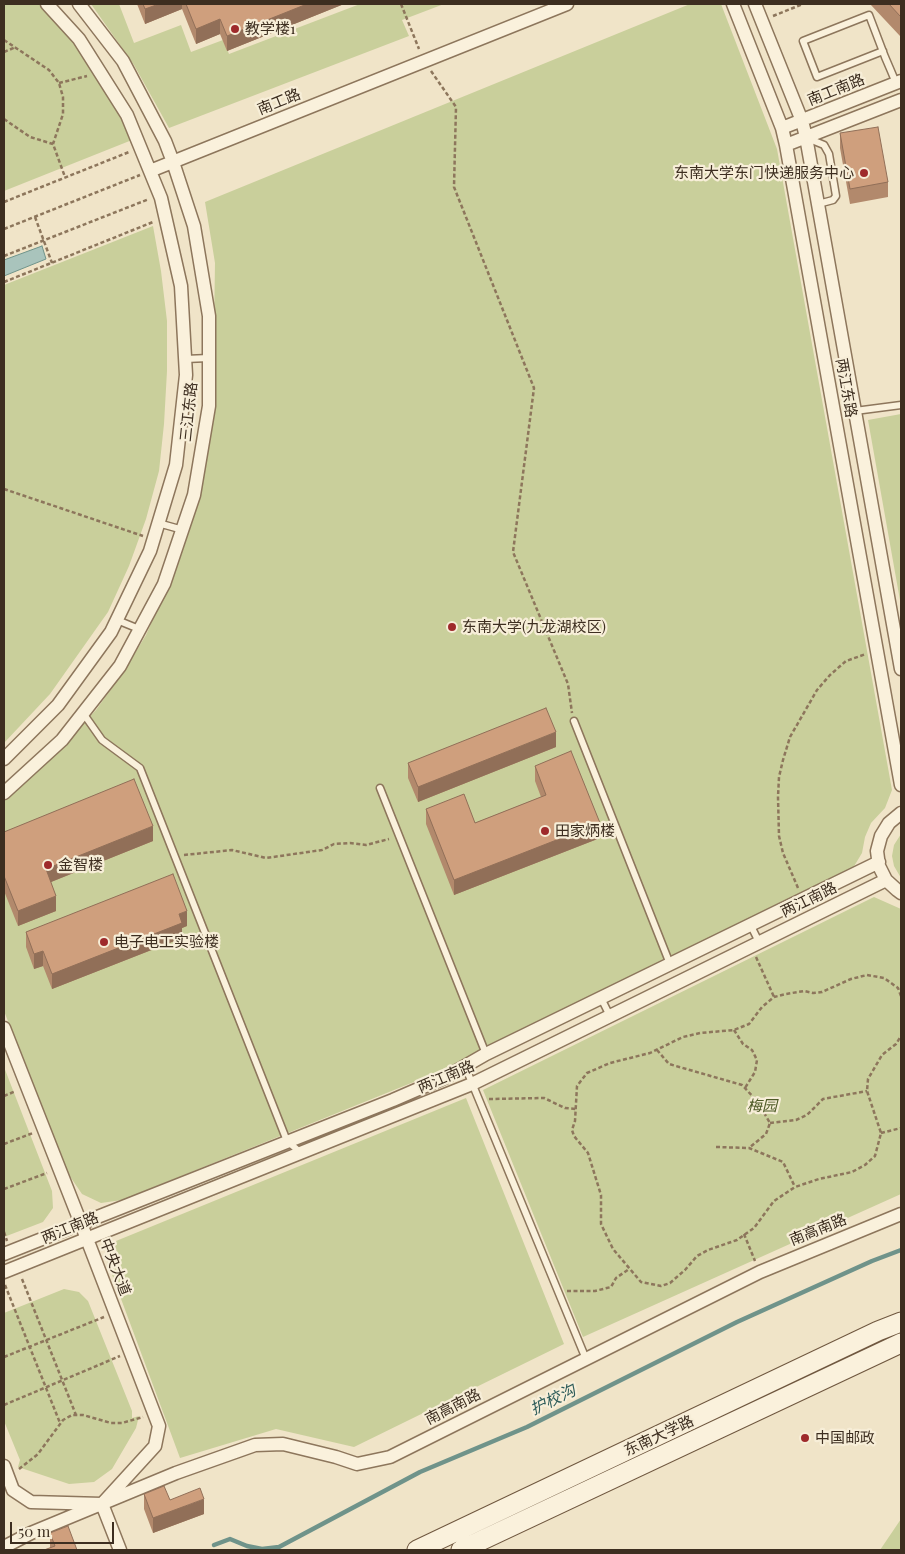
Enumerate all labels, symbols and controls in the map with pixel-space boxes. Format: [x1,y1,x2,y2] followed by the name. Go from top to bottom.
[245,20,296,38] place label: 教学楼1
[229,23,241,35] marker: 教学楼1
[805,70,867,110] street label: 南工南路
[255,85,303,119] street label: 南工路
[674,164,854,182] place label: 东南大学东门快递服务中心
[858,167,870,179] marker: 东南大学东门快递服务中心
[832,357,860,419] street label: 两江东路
[177,381,201,443] street label: 三江东路
[462,618,606,636] place label: 东南大学(九龙湖校区)
[446,621,458,633] marker: 东南大学(九龙湖校区)
[555,822,615,840] place label: 田家炳楼
[539,825,551,837] marker: 田家炳楼
[58,856,103,874] place label: 金智楼
[42,859,54,871] marker: 金智楼
[778,879,840,921] street label: 两江南路
[114,933,219,951] place label: 电子电工实验楼
[98,936,110,948] marker: 电子电工实验楼
[415,1057,477,1097] street label: 两江南路
[747,1097,777,1115] park label: 梅园
[39,1208,101,1248] street label: 两江南路
[787,1210,849,1250] street label: 南高南路
[96,1236,134,1298] street label: 中央大道
[527,1381,579,1419] water label: 护校沟
[422,1385,484,1429] street label: 南高南路
[621,1412,697,1460] street label: 东南大学路
[815,1429,875,1447] place label: 中国邮政
[799,1432,811,1444] marker: 中国邮政
[12,1512,116,1544] scale bar
[18,1521,50,1541] text: 50 m

